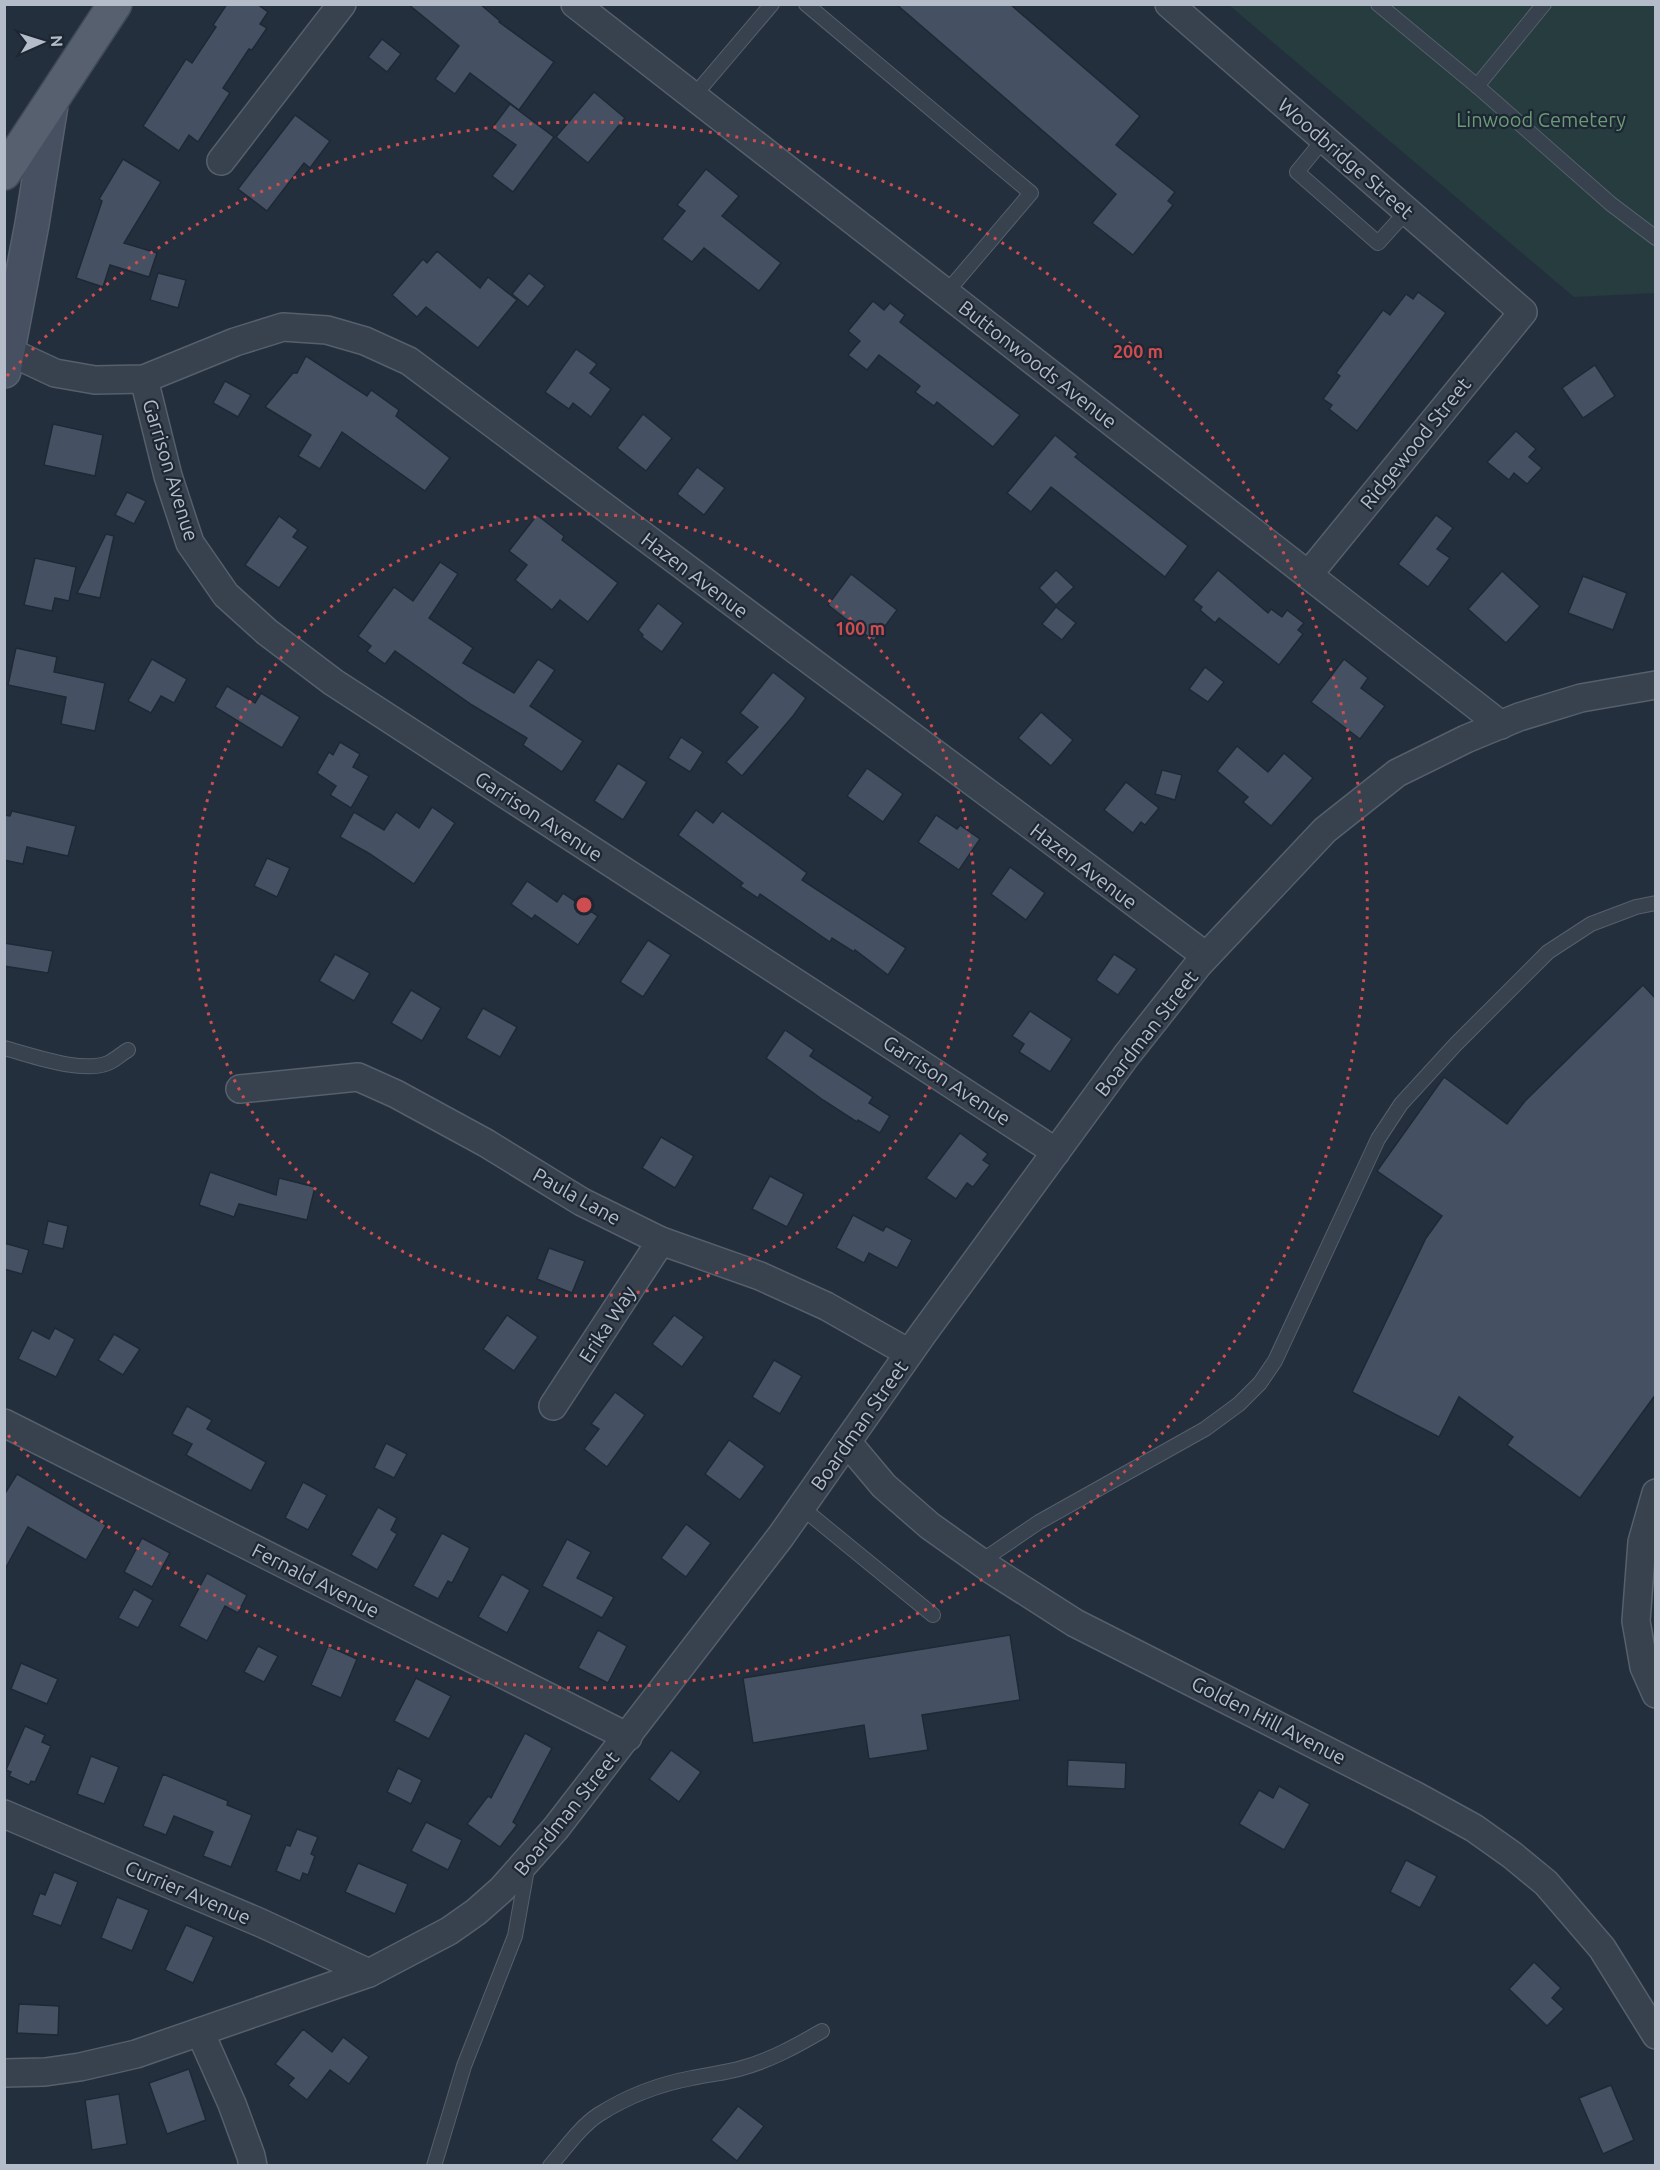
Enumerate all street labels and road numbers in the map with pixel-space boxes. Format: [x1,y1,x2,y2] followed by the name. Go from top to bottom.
[1274,93,1419,223] street label: Woodbridge Street
[954,295,1122,433] street label: Buttonwoods Avenue
[1355,372,1475,513] street label: Ridgewood Street
[138,396,204,544] street label: Garrison Avenue
[637,527,753,623] street label: Hazen Avenue
[471,766,607,866] street label: Garrison Avenue
[1026,818,1142,914] street label: Hazen Avenue
[1090,965,1202,1100] street label: Boardman Street
[879,1030,1015,1130] street label: Garrison Avenue
[529,1163,625,1229] street label: Paula Lane
[574,1281,640,1367] street label: Erika Way
[806,1355,912,1494] street label: Boardman Street
[249,1538,383,1622] street label: Fernald Avenue
[1188,1671,1350,1769] street label: Golden Hill Avenue
[509,1746,623,1880] street label: Boardman Street
[122,1855,254,1929] street label: Currier Avenue

